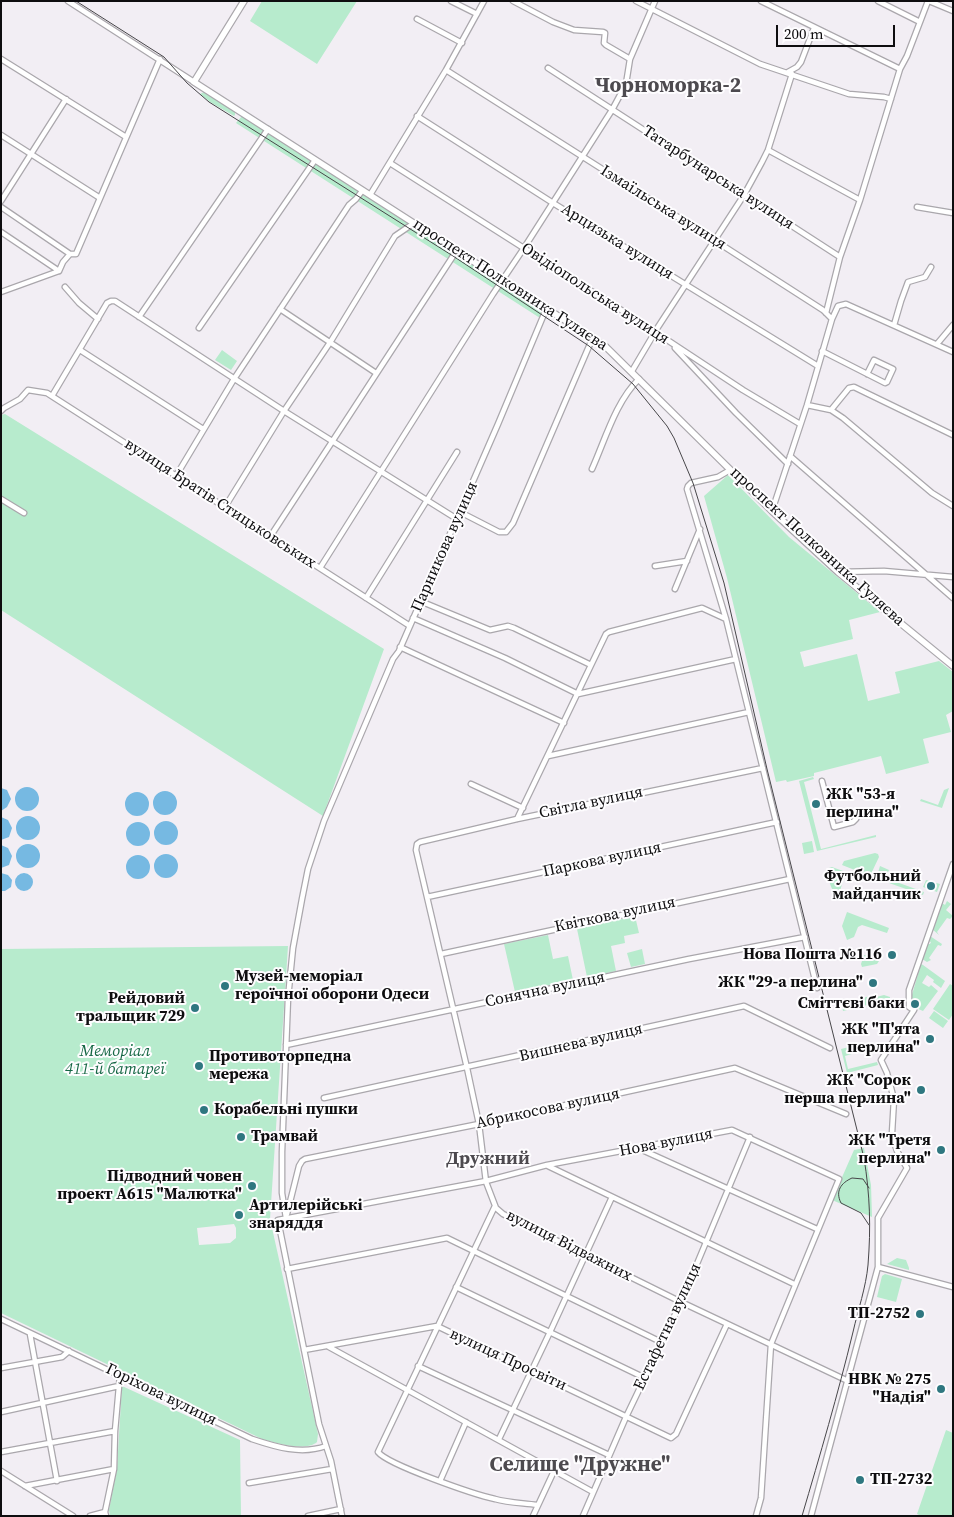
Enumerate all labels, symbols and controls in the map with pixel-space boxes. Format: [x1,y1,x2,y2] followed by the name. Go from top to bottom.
[779,15,898,47] scale bar
[784,23,824,44] text: 200 m
[595,74,741,100] district label: Чорноморка-2
[639,122,797,234] street label: Татарбунарська вулиця
[597,161,729,255] street label: Ізмаїльська вулиця
[557,200,677,284] street label: Арцизька вулиця
[409,215,611,355] street label: проспект Полковника Гуляєва
[517,239,673,349] street label: Овідіопольська вулиця
[121,435,319,573] street label: вулиця Братів Стицьковських
[726,463,908,631] street label: проспект Полковника Гуляєва
[408,479,482,615] street label: Парникова вулиця
[537,783,645,823] street label: Світла вулиця
[826,785,899,823] place label: ЖК "53-я перлина"
[810,798,822,810] marker: ЖК "53-я перлина"
[541,838,663,882] street label: Паркова вулиця
[824,867,921,905] place label: Футбольний майданчик
[925,880,937,892] marker: Футбольний майданчик
[553,893,677,937] street label: Квіткова вулиця
[743,945,882,965] place label: Нова Пошта №116
[886,949,898,961] marker: Нова Пошта №116
[235,967,429,1005] place label: Музей-меморіал героїчної оборони Одеси
[483,968,607,1012] street label: Сонячна вулиця
[718,973,863,993] place label: ЖК "29-а перлина"
[867,977,879,989] marker: ЖК "29-а перлина"
[219,980,231,992] marker: Музей-меморіал героїчної оборони Одеси
[76,989,185,1027] place label: Рейдовий тральщик 729
[798,994,905,1014] place label: Сміттєві баки
[909,998,921,1010] marker: Сміттєві баки
[189,1002,201,1014] marker: Рейдовий тральщик 729
[517,1019,645,1067] street label: Вишнева вулиця
[841,1020,920,1058] place label: ЖК "П'ята перлина"
[924,1033,936,1045] marker: ЖК "П'ята перлина"
[65,1042,165,1080] park label: Меморіал 411-й батареї
[209,1047,351,1085] place label: Противоторпедна мережа
[193,1060,205,1072] marker: Противоторпедна мережа
[784,1071,911,1109] place label: ЖК "Сорок перша перлина"
[474,1084,622,1134] street label: Абрикосова вулиця
[915,1084,927,1096] marker: ЖК "Сорок перша перлина"
[214,1100,358,1120] place label: Корабельні пушки
[198,1104,210,1116] marker: Корабельні пушки
[618,1125,714,1161] street label: Нова вулиця
[251,1127,318,1147] place label: Трамвай
[235,1131,247,1143] marker: Трамвай
[848,1131,931,1169] place label: ЖК "Третя перлина"
[935,1144,947,1156] marker: ЖК "Третя перлина"
[446,1148,530,1170] district label: Дружний
[57,1167,242,1205] place label: Підводний човен проект А615 "Малютка"
[246,1180,258,1192] marker: Підводний човен проект А615 "Малютка"
[249,1196,363,1234] place label: Артилерійські знаряддя
[503,1206,635,1286] street label: вулиця Відважних
[233,1209,245,1221] marker: Артилерійські знаряддя
[630,1260,706,1394] street label: Естафетна вулиця
[848,1304,910,1324] place label: ТП-2752
[914,1308,926,1320] marker: ТП-2752
[446,1324,570,1396] street label: вулиця Просвіти
[102,1360,220,1430] street label: Горіхова вулиця
[848,1370,931,1408] place label: НВК № 275 "Надія"
[935,1383,947,1395] marker: НВК № 275 "Надія"
[490,1453,670,1479] district label: Селище "Дружне"
[870,1470,932,1490] place label: ТП-2732
[854,1474,866,1486] marker: ТП-2732

